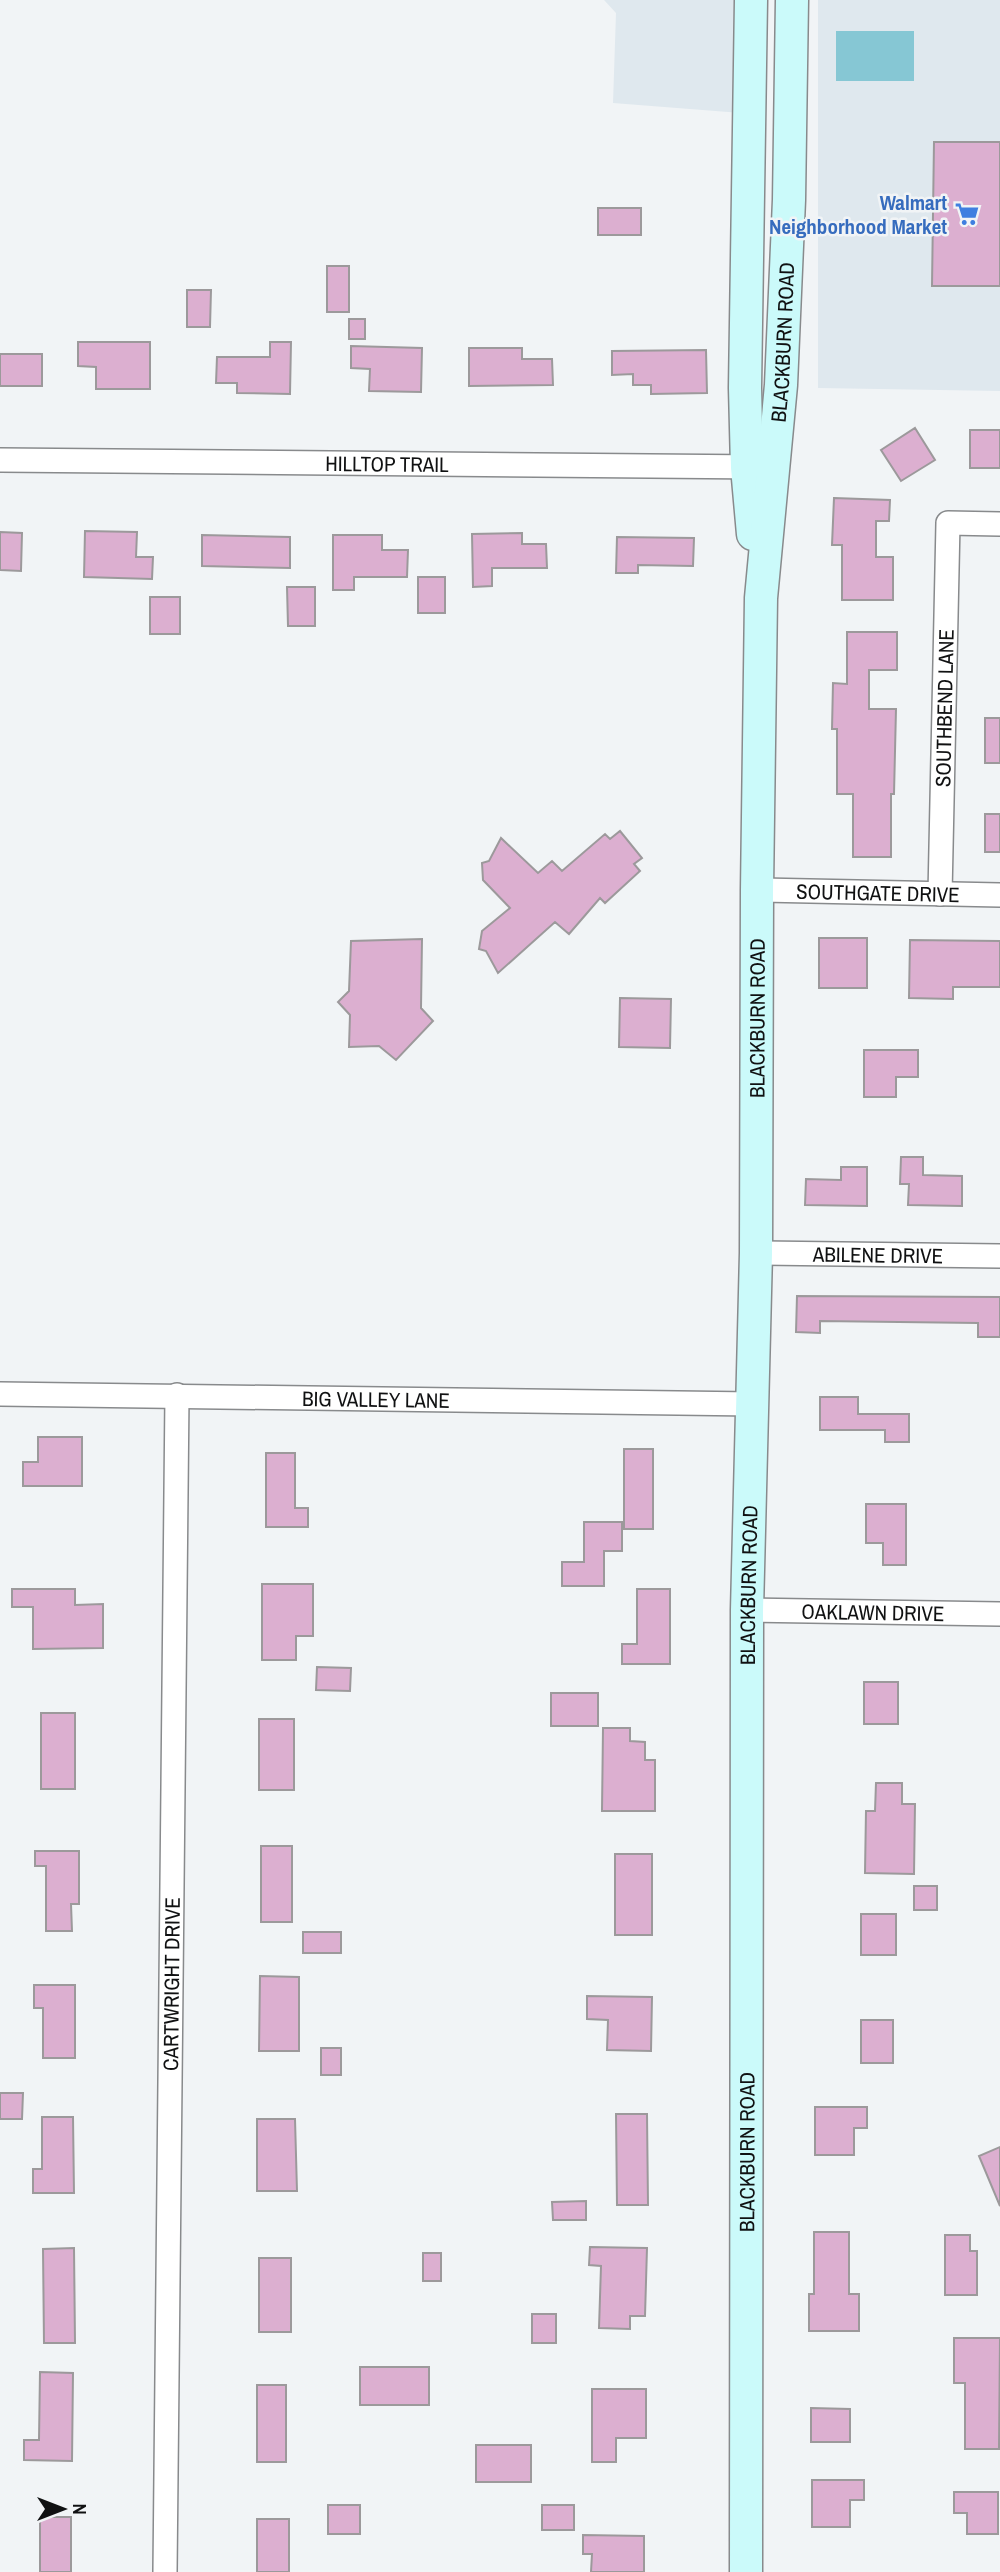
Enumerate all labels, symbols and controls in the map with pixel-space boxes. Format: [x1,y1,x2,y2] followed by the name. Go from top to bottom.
[769,188,947,241] place label: Walmart Neighborhood Market
[953,200,981,228] supermarket icon: Walmart Neighborhood Market
[763,262,801,423] street label: BLACKBURN ROAD
[325,448,449,479] street label: HILLTOP TRAIL
[928,629,960,787] street label: SOUTHBEND LANE
[796,876,960,909] street label: SOUTHGATE DRIVE
[742,938,771,1098] street label: BLACKBURN ROAD
[812,1239,943,1270] street label: ABILENE DRIVE
[302,1384,450,1414] street label: BIG VALLEY LANE
[732,1505,764,1665] street label: BLACKBURN ROAD
[801,1596,945,1628] street label: OAKLAWN DRIVE
[156,1897,186,2071] street label: CARTWRIGHT DRIVE
[732,2072,761,2232] street label: BLACKBURN ROAD
[28,2474,98,2544] north arrow
[67,2503,93,2515] text: N

